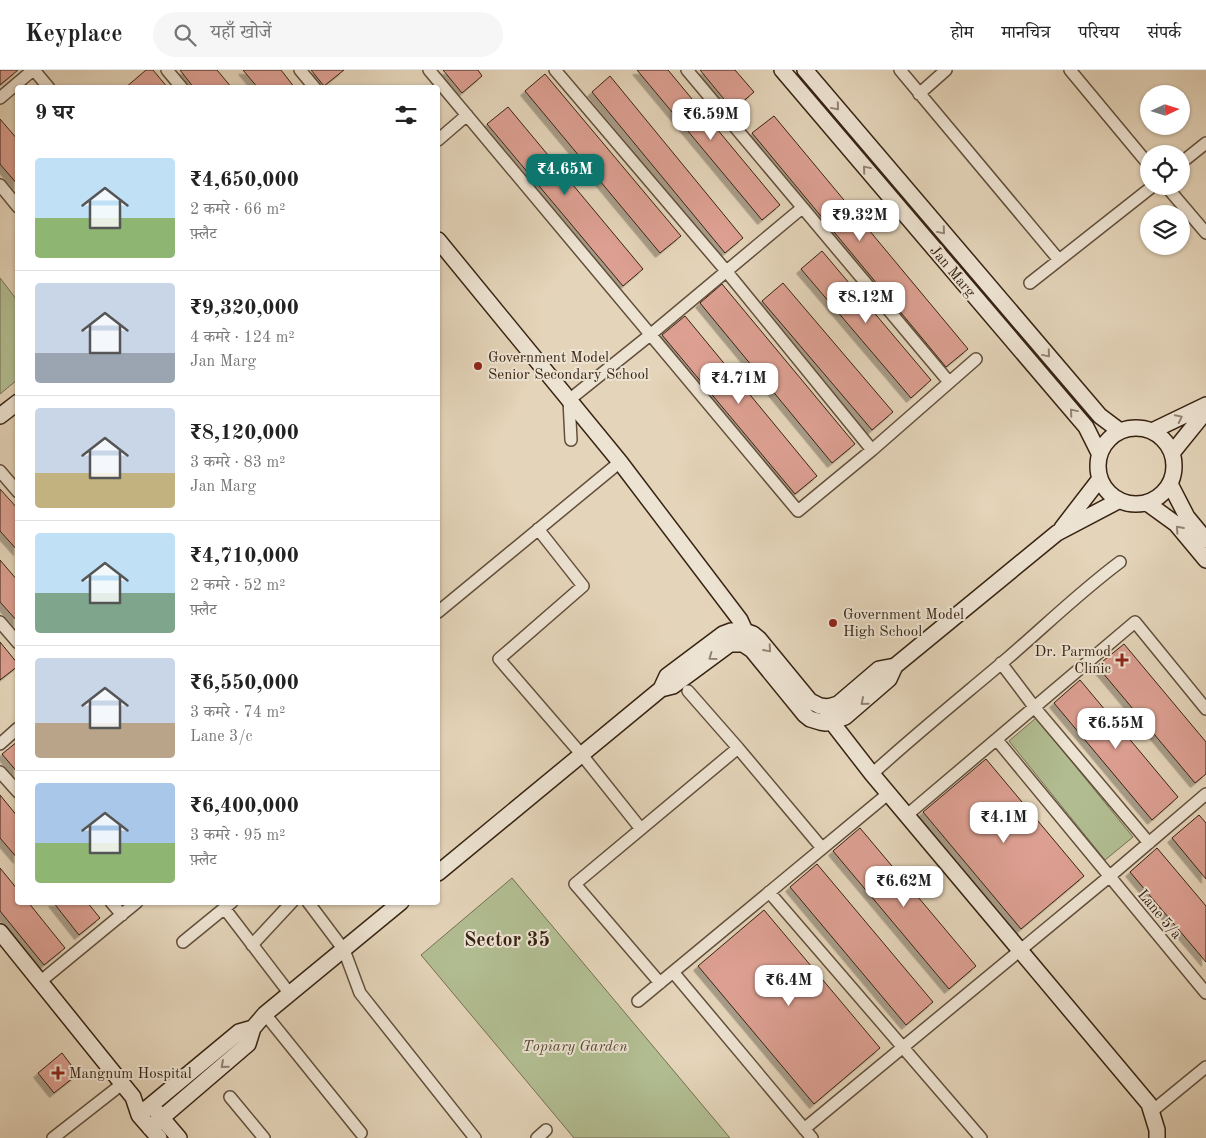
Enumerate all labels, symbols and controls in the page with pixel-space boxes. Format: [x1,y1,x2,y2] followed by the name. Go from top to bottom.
[153,12,503,57] search box
[171,21,199,49] icon: search
[25,23,123,47] text: Keyplace
[211,24,272,43] text: यहाँ खोजें
[951,24,974,42] text: होम
[1002,24,1050,42] text: मानचित्र
[1078,24,1119,42] text: परिचय
[1147,24,1181,42] text: संपर्क
[1140,85,1190,135] north arrow
[1140,85,1190,255] map controls
[670,98,752,141] pin: ₹6.59M
[392,101,420,129] icon: filters
[831,101,839,110] one-way arrow
[35,103,74,124] text: 9 घर
[683,107,739,123] text: ₹6.59M
[1140,145,1190,195] button: locate
[524,154,606,196] pin: ₹4.65M
[537,162,593,178] text: ₹4.65M
[863,165,872,174] one-way arrow
[190,170,299,191] text: ₹4,650,000
[75,178,135,238] icon: home
[819,200,901,242] pin: ₹9.32M
[190,202,285,218] text: 2 कमरे · 66 m²
[1140,205,1190,255] button: layers
[832,208,888,224] text: ₹9.32M
[936,225,945,234] one-way arrow
[190,227,217,243] text: फ़्लैट
[926,243,978,301] street label: Jan Marg
[825,282,907,324] pin: ₹8.12M
[838,290,894,306] text: ₹8.12M
[190,298,299,319] text: ₹9,320,000
[75,303,135,363] icon: home
[190,330,295,346] text: 4 कमरे · 124 m²
[1041,349,1050,358] one-way arrow
[488,351,649,383] place label: Government Model Senior Secondary School
[190,354,256,370] text: Jan Marg
[472,360,484,372] marker: Government Model Senior Secondary School
[698,362,780,405] pin: ₹4.71M
[711,371,767,387] text: ₹4.71M
[1070,409,1079,418] one-way arrow
[1174,414,1183,424] one-way arrow
[190,423,299,444] text: ₹8,120,000
[75,428,135,488] icon: home
[190,455,285,471] text: 3 कमरे · 83 m²
[190,479,256,495] text: Jan Marg
[1176,525,1185,534] one-way arrow
[190,546,299,567] text: ₹4,710,000
[75,553,135,613] icon: home
[190,578,285,594] text: 2 कमरे · 52 m²
[190,603,217,619] text: फ़्लैट
[843,608,964,640] place label: Government Model High School
[827,617,839,629] marker: Government Model High School
[762,644,771,653] one-way arrow
[1034,645,1111,677] place label: Dr. Parmod Clinic
[708,651,718,660] one-way arrow
[1115,653,1129,667] marker: Dr. Parmod Clinic
[190,673,299,694] text: ₹6,550,000
[75,678,135,738] icon: home
[860,696,869,705] one-way arrow
[190,705,285,721] text: 3 कमरे · 74 m²
[1075,708,1157,750] pin: ₹6.55M
[1088,716,1144,732] text: ₹6.55M
[190,729,253,745] text: Lane 3/c
[190,796,299,817] text: ₹6,400,000
[969,802,1039,844] pin: ₹4.1M
[75,803,135,863] icon: home
[981,810,1027,826] text: ₹4.1M
[190,828,285,844] text: 3 कमरे · 95 m²
[190,853,217,869] text: फ़्लैट
[863,866,945,908] pin: ₹6.62M
[876,874,932,890] text: ₹6.62M
[1134,887,1184,943] street label: Lane 5/a
[464,930,550,951] district label: Sector 35
[754,964,824,1007] pin: ₹6.4M
[766,973,812,989] text: ₹6.4M
[522,1040,628,1055] park label: Topiary Garden
[220,1059,229,1068] one-way arrow
[51,1066,65,1080] marker: Mangnum Hospital
[69,1067,192,1082] place label: Mangnum Hospital

